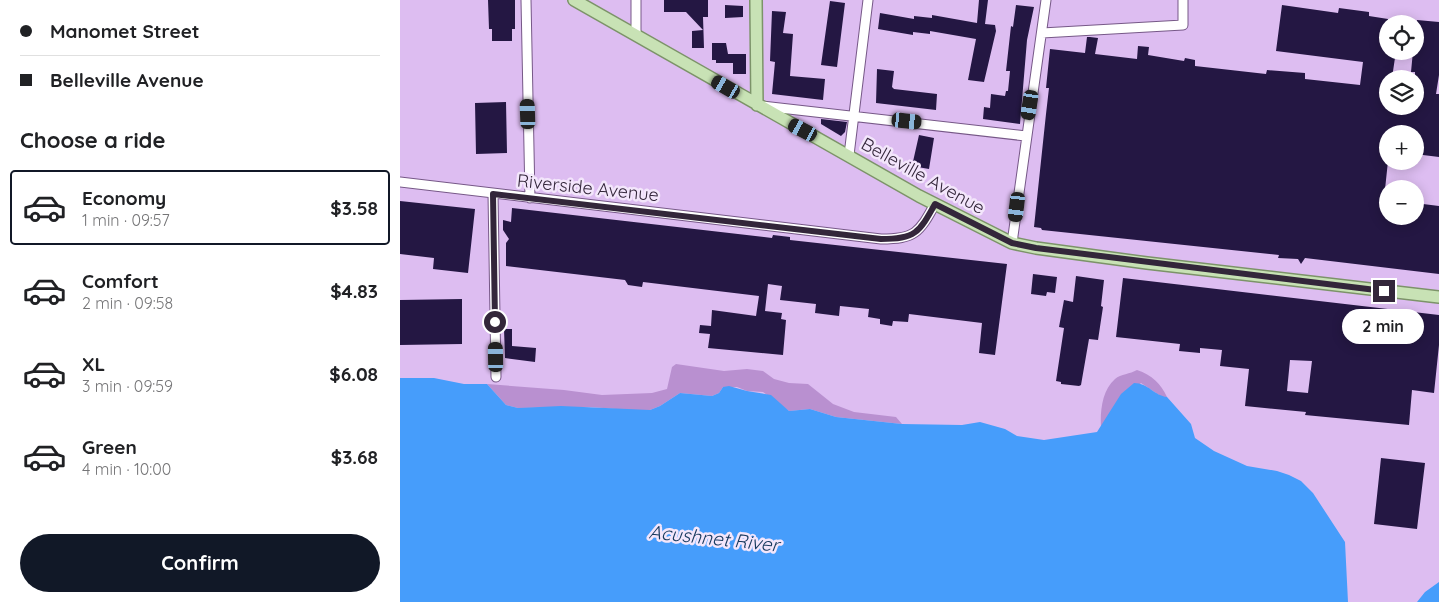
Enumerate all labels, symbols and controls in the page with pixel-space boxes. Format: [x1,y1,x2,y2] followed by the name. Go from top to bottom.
[1379,15,1424,225] map controls
[1379,15,1424,60] button: locate
[50,19,200,43] text: Manomet Street
[50,68,204,92] text: Belleville Avenue
[1379,70,1424,115] button: layers
[709,73,742,101] car
[1020,89,1039,121] car
[519,99,536,129] car
[891,112,922,130] car
[786,116,819,144] car
[1379,125,1424,170] button: +
[20,126,165,154] text: Choose a ride
[857,132,989,219] street label: Belleville Avenue
[516,169,660,206] street label: Riverside Avenue
[1379,180,1424,225] button: −
[22,185,67,230] icon: car
[82,186,166,210] text: Economy
[1007,191,1026,223] car
[330,196,378,220] text: $3.58
[82,210,170,230] text: 1 min · 09:57
[22,268,67,313] icon: car
[82,269,159,293] text: Comfort
[330,279,378,303] text: $4.83
[1373,280,1395,302] route end
[82,293,173,313] text: 2 min · 09:58
[1343,308,1425,344] callout: 2 min
[484,311,506,333] route start
[1362,316,1404,336] text: 2 min
[488,342,503,372] car
[22,351,67,396] icon: car
[82,352,105,376] text: XL
[329,362,378,386] text: $6.08
[82,376,173,396] text: 3 min · 09:59
[22,434,67,479] icon: car
[82,435,137,459] text: Green
[331,445,378,469] text: $3.68
[82,459,171,479] text: 4 min · 10:00
[648,519,783,557] water label: Acushnet River
[20,534,380,592] button: Confirm

